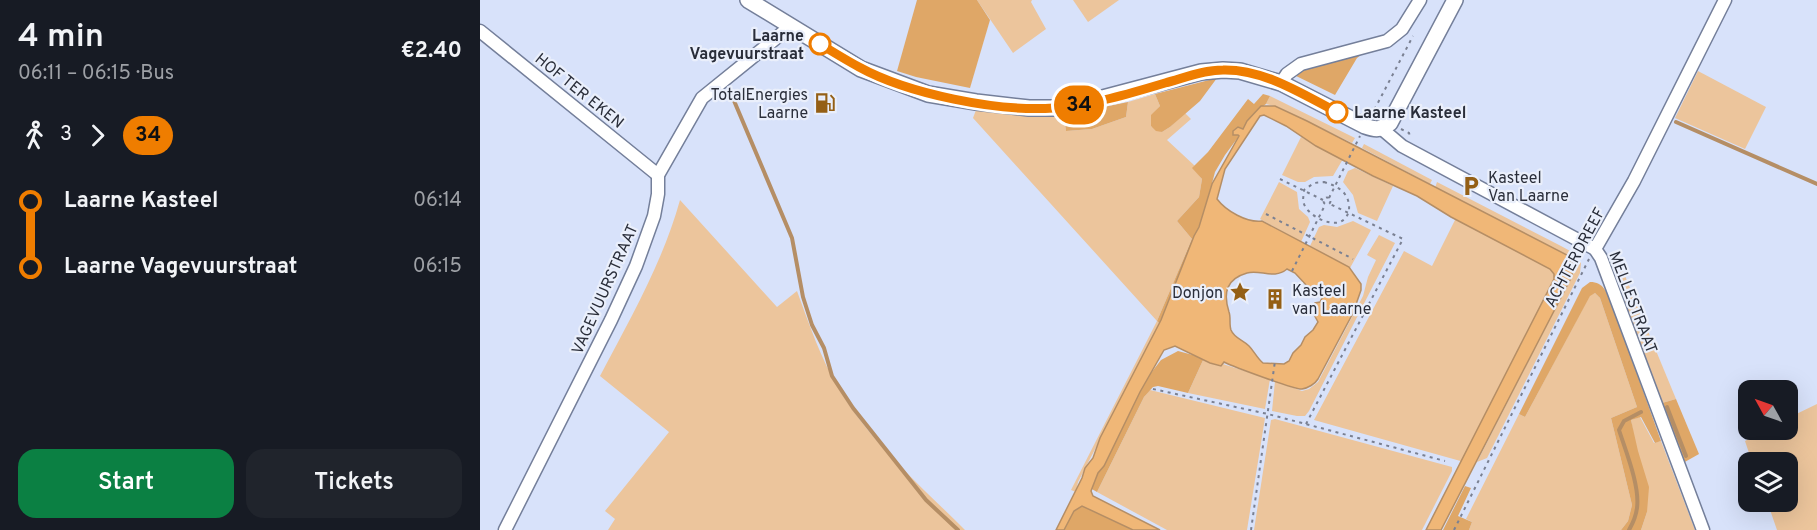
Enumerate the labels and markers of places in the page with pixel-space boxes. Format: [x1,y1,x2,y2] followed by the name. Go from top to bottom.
[690,27,804,65] place label: Laarne Vagevuurstraat
[809,33,831,55] marker: Laarne Vagevuurstraat
[710,86,808,124] place label: TotalEnergies Laarne
[813,91,837,115] fuel station icon: TotalEnergies Laarne
[1326,101,1348,123] marker: Laarne Kasteel
[1354,104,1466,124] place label: Laarne Kasteel
[1488,169,1569,207] place label: Kasteel Van Laarne
[1459,174,1483,198] parking icon: Kasteel Van Laarne
[1228,280,1252,304] place icon: Donjon
[1292,282,1371,320] place label: Kasteel van Laarne
[1172,284,1223,304] place label: Donjon
[1263,287,1287,311] building icon: Kasteel van Laarne

